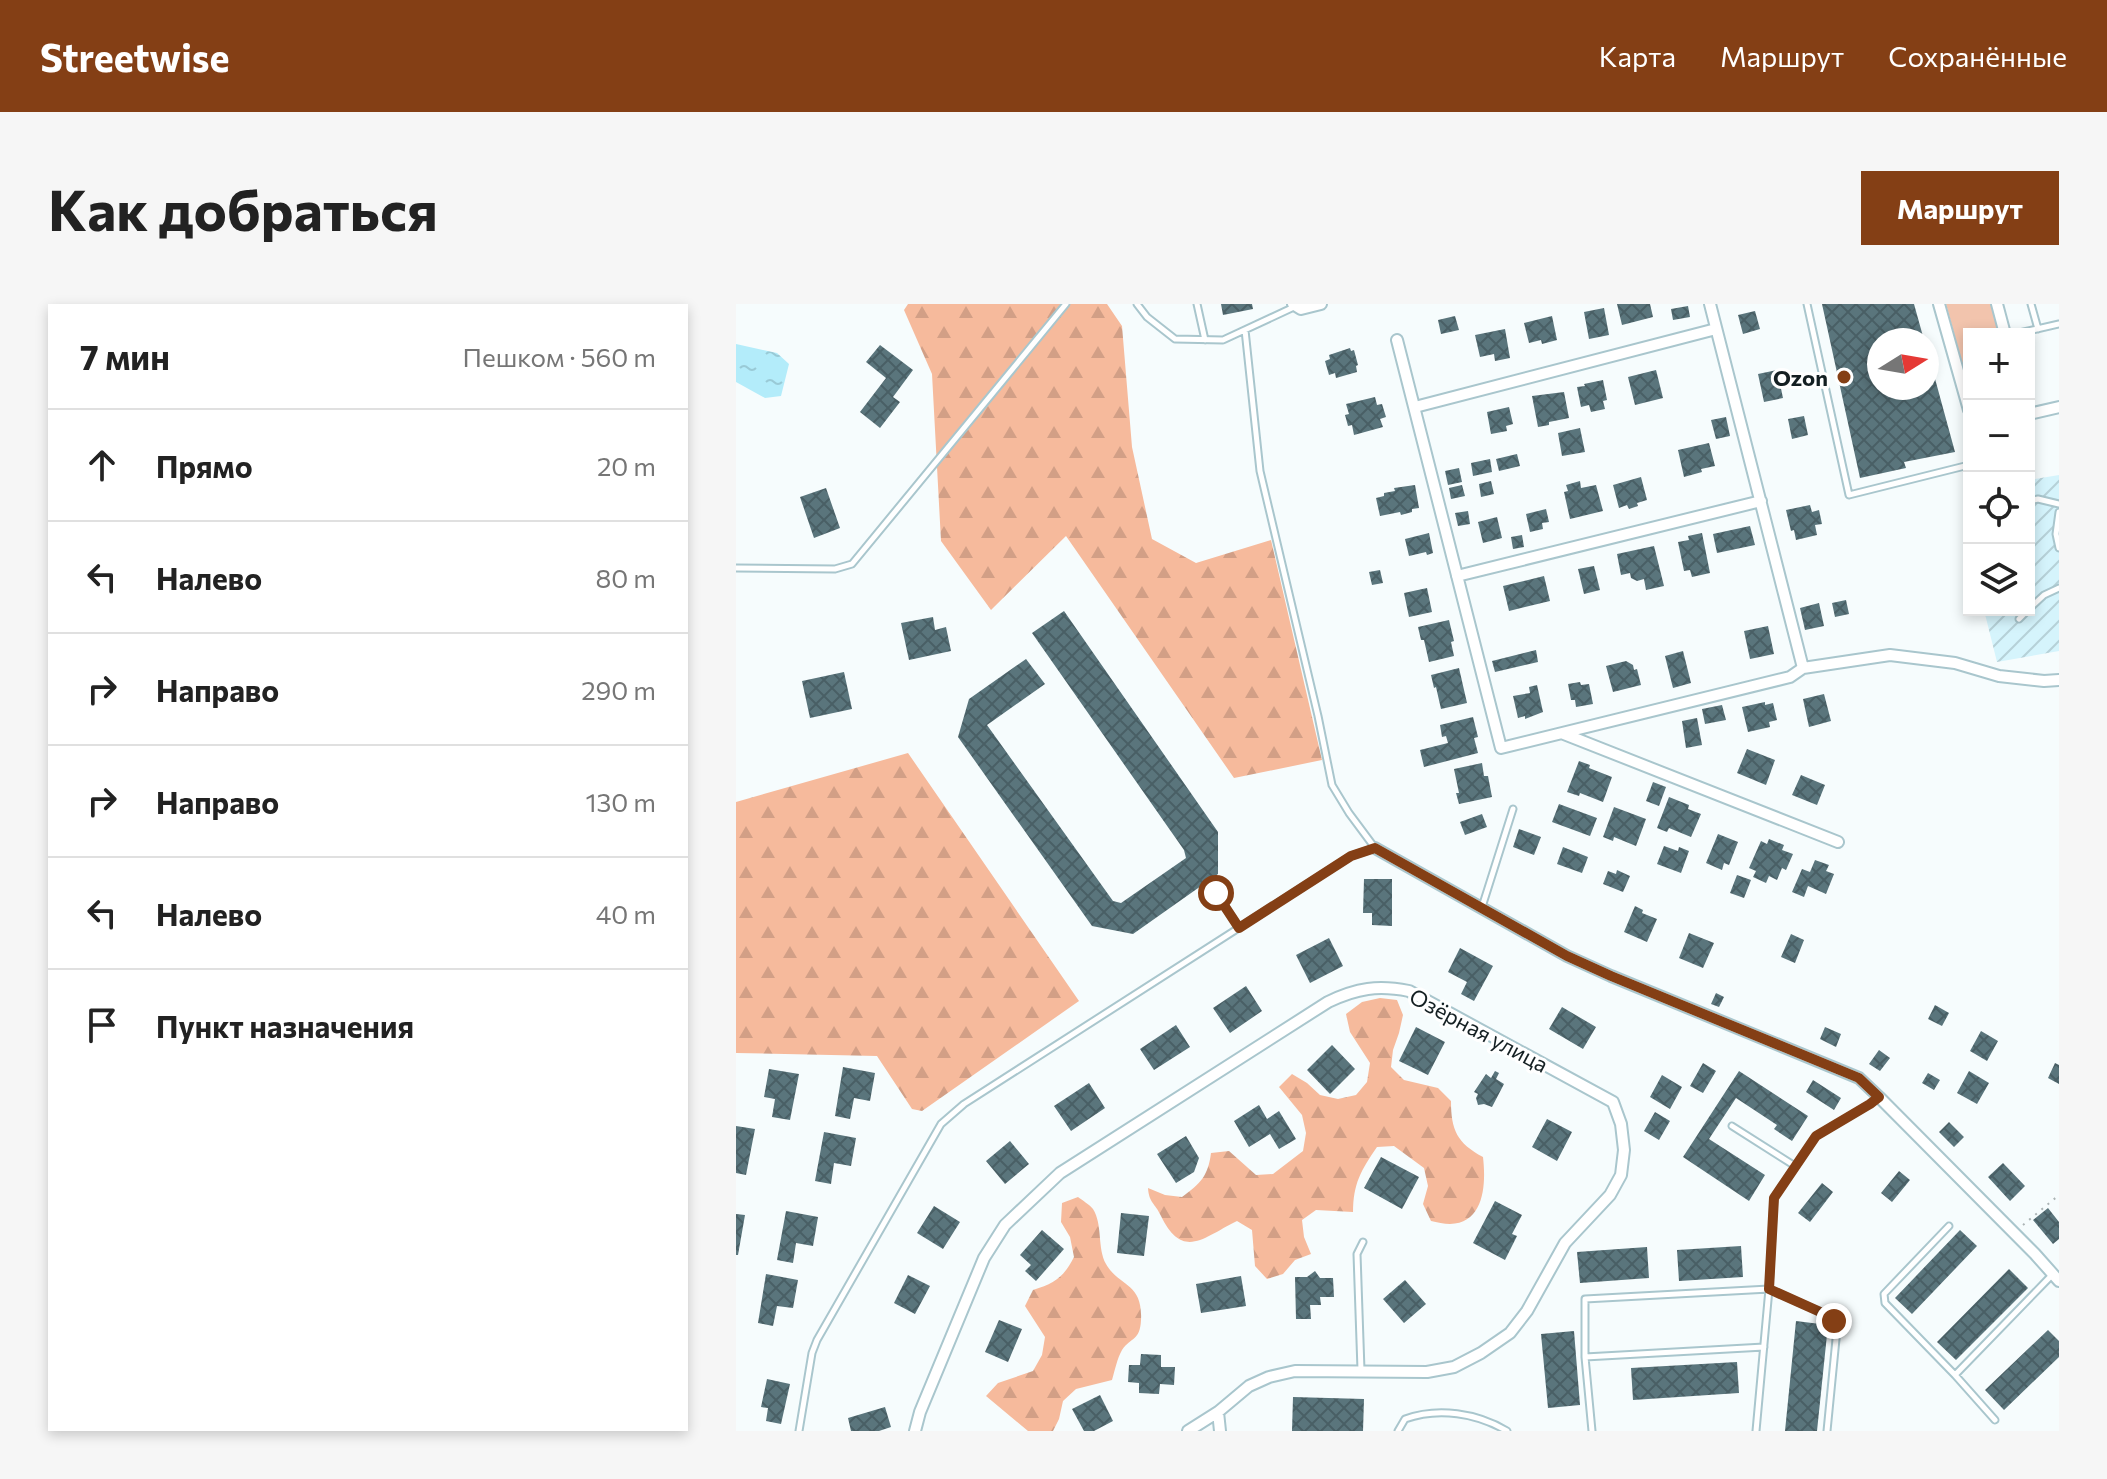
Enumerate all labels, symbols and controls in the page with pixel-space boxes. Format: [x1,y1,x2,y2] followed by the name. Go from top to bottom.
[40,33,229,80] text: Streetwise
[1599,39,1676,73] text: Карта
[1720,39,1844,73] text: Маршрут
[1888,39,2067,73] text: Сохранённые
[1861,171,2059,245] button: Маршрут
[48,174,438,243] text: Как добраться
[1867,328,1939,400] north arrow
[1963,328,2035,616] map controls
[1963,328,2035,400] button: +
[80,335,170,377] text: 7 мин
[463,341,656,372] text: Пешком · 560 m
[1773,364,1828,391] place label: Ozon
[1835,368,1853,386] marker: Ozon
[1963,400,2035,472] button: −
[80,443,124,487] icon: ahead
[156,447,253,484] text: Прямо
[597,450,656,481] text: 20 m
[1963,472,2035,544] button: locate
[1963,544,2035,616] button: layers
[80,555,124,599] icon: left
[156,559,262,596] text: Налево
[596,562,656,593] text: 80 m
[80,667,124,711] icon: right
[156,671,279,708] text: Направо
[581,674,656,705] text: 290 m
[80,779,124,823] icon: right
[156,783,279,820] text: Направо
[585,786,656,817] text: 130 m
[1198,875,1234,911] route start
[80,891,124,935] icon: left
[156,895,262,932] text: Налево
[596,898,656,929] text: 40 m
[1405,982,1553,1078] street label: Озёрная улица
[80,1003,124,1047] icon: arrive
[156,1007,414,1044] text: Пункт назначения
[1816,1303,1852,1339] route end

